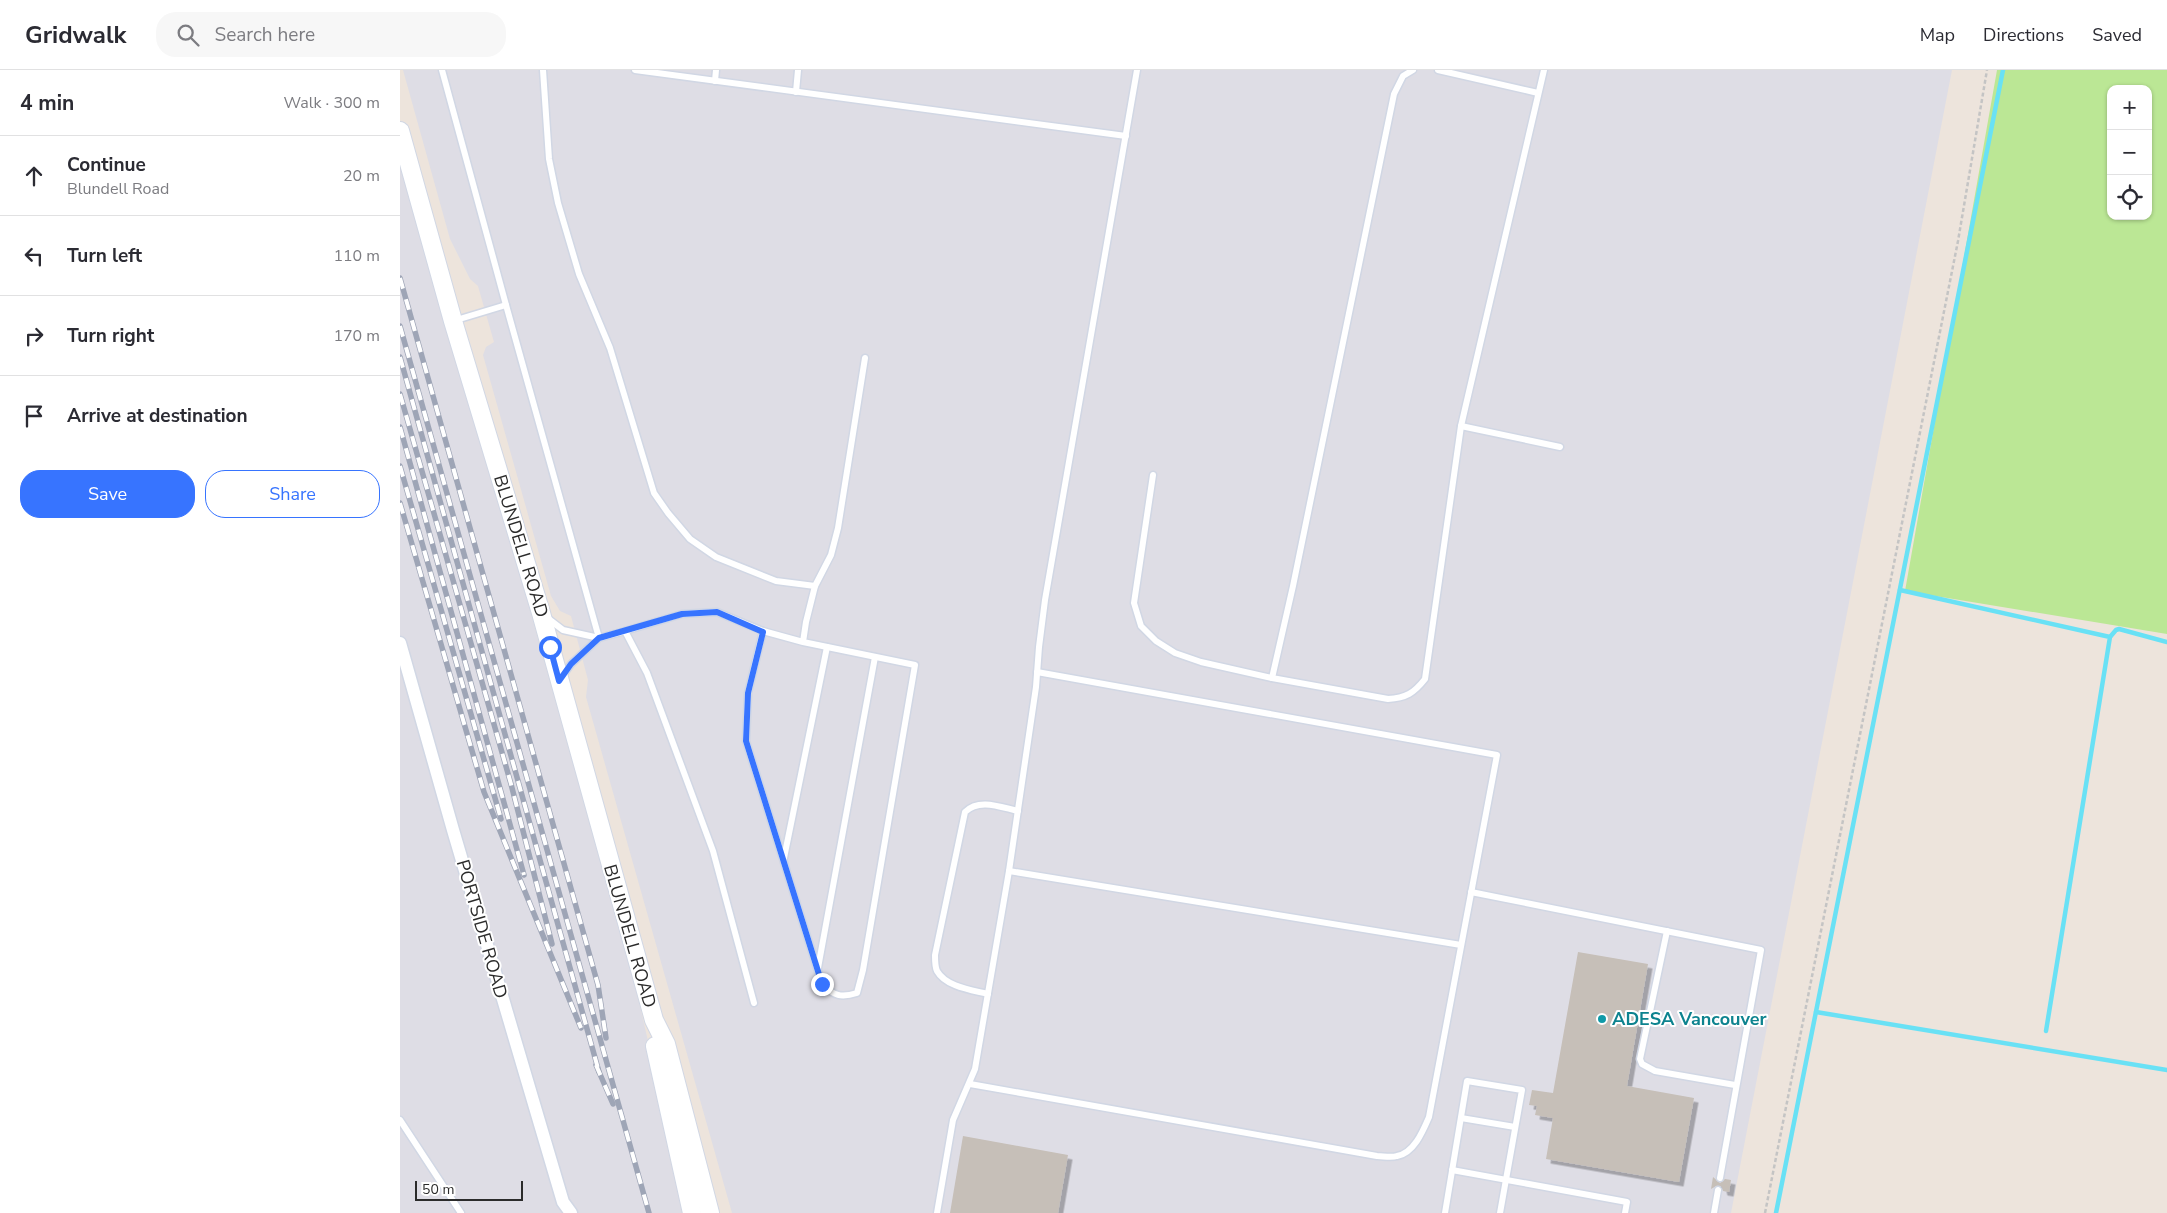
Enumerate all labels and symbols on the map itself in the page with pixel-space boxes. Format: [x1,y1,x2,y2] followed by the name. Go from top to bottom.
[488,472,554,620] street label: BLUNDELL ROAD
[539,636,562,659] route start
[451,857,513,1001] street label: PORTSIDE ROAD
[598,862,662,1010] street label: BLUNDELL ROAD
[811,973,834,996] route end
[1612,1007,1767,1031] place label: ADESA Vancouver
[1596,1013,1608,1025] marker: ADESA Vancouver
[415,1178,522,1201] scale bar

